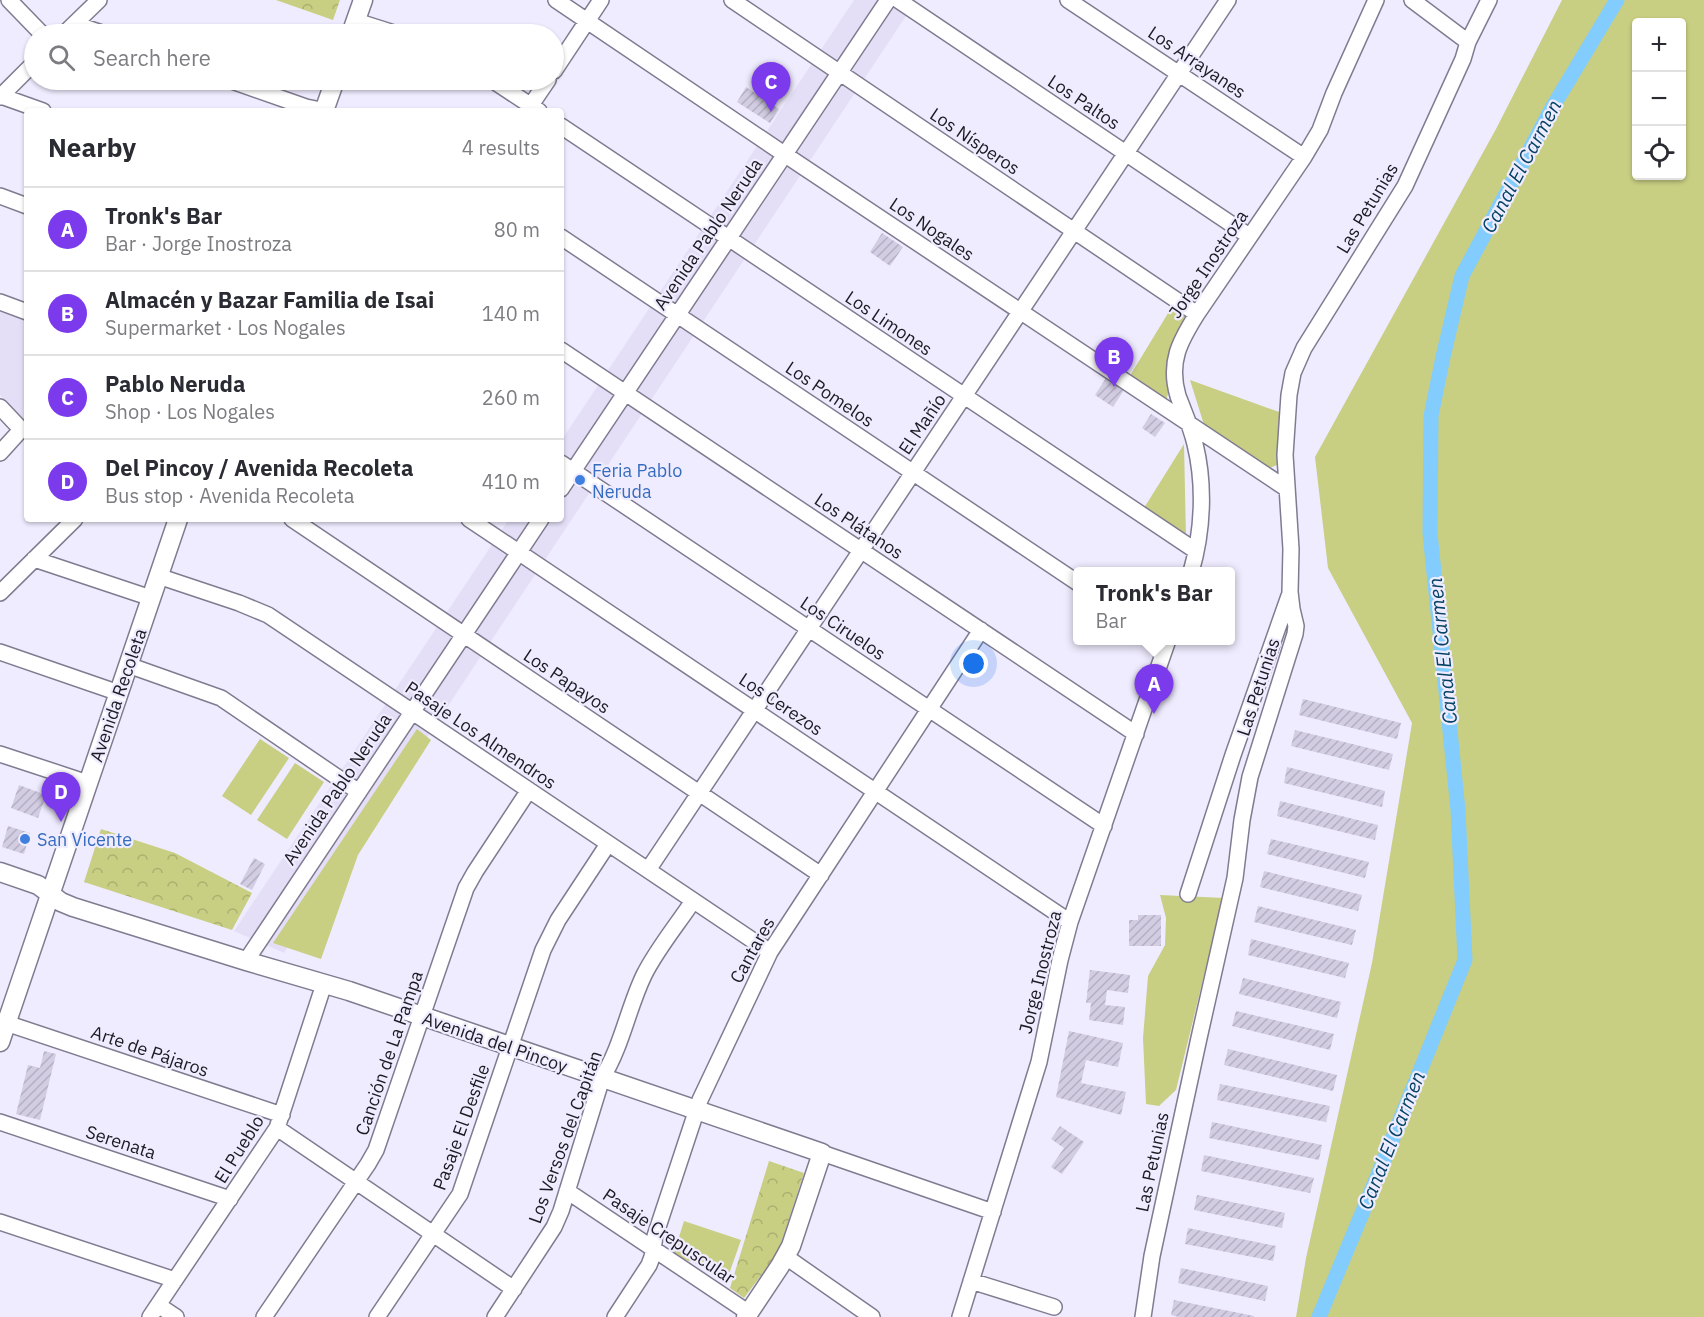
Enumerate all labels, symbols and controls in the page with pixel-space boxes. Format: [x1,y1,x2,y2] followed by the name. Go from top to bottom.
[1632,18,1686,180] map controls
[1632,18,1686,72] button: +
[1144,21,1250,103] street label: Los Arrayanes
[24,24,564,90] search box
[45,41,78,74] icon: search
[93,43,211,72] text: Search here
[752,63,790,112] pin: C
[1044,69,1124,135] street label: Los Paltos
[1632,72,1686,126] button: −
[1475,95,1567,237] water label: Canal El Carmen
[926,102,1024,180] street label: Los Nísperos
[1632,126,1686,180] button: locate
[48,130,136,164] text: Nearby
[462,134,540,161] text: 4 results
[649,153,768,314] street label: Avenida Pablo Neruda
[1331,158,1403,258] street label: Las Petunias
[885,192,979,266] street label: Los Nogales
[105,201,222,230] text: Tronk's Bar
[1163,205,1253,323] street label: Jorge Inostroza
[61,216,74,243] text: A
[494,216,540,243] text: 80 m
[105,230,292,257] text: Bar · Jorge Inostroza
[105,285,434,314] text: Almacén y Bazar Familia de Isai
[841,285,937,361] street label: Los Limones
[61,300,74,327] text: B
[482,300,540,327] text: 140 m
[105,314,346,341] text: Supermarket · Los Nogales
[1094,338,1134,387] pin: B
[781,356,879,432] street label: Los Pomelos
[105,369,245,398] text: Pablo Neruda
[61,384,74,411] text: C
[482,384,540,411] text: 260 m
[893,389,951,459] street label: El Mañío
[105,398,275,425] text: Shop · Los Nogales
[105,453,414,482] text: Del Pincoy / Avenida Recoleta
[592,459,682,503] place label: Feria Pablo Neruda
[61,468,74,495] text: D
[482,468,540,495] text: 410 m
[573,473,587,487] marker: Feria Pablo Neruda
[105,482,354,509] text: Bus stop · Avenida Recoleta
[810,488,908,564] street label: Los Plátanos
[1073,567,1235,645] popup
[1421,576,1463,726] water label: Canal El Carmen
[1095,578,1213,607] text: Tronk's Bar
[796,591,890,665] street label: Los Ciruelos
[1095,607,1127,634] text: Bar
[84,625,152,765] street label: Avenida Recoleta
[1231,635,1285,739] street label: Las Petunias
[519,644,615,718] street label: Los Papayos
[959,649,988,678] your location
[1134,664,1174,714] pin: A
[735,668,827,740] street label: Los Cerezos
[401,676,561,794] street label: Pasaje Los Almendros
[278,708,397,869] street label: Avenida Pablo Neruda
[42,772,80,822] pin: D
[37,828,132,851] place label: San Vicente
[18,832,32,846] marker: San Vicente
[1014,908,1066,1036] street label: Jorge Inostroza
[724,913,780,987] street label: Cantares
[350,967,428,1138] street label: Canción de La Pampa
[419,1006,571,1078] street label: Avenida del Pincoy
[88,1020,212,1082] street label: Arte de Pájaros
[523,1048,607,1226] street label: Los Versos del Capitán
[428,1061,495,1193] street label: Pasaje El Desfile
[1351,1067,1431,1213] water label: Canal El Carmen
[1130,1110,1174,1214] street label: Las Petunias
[209,1111,269,1187] street label: El Pueblo
[83,1120,159,1164] street label: Serenata
[598,1183,740,1289] street label: Pasaje Crepuscular

